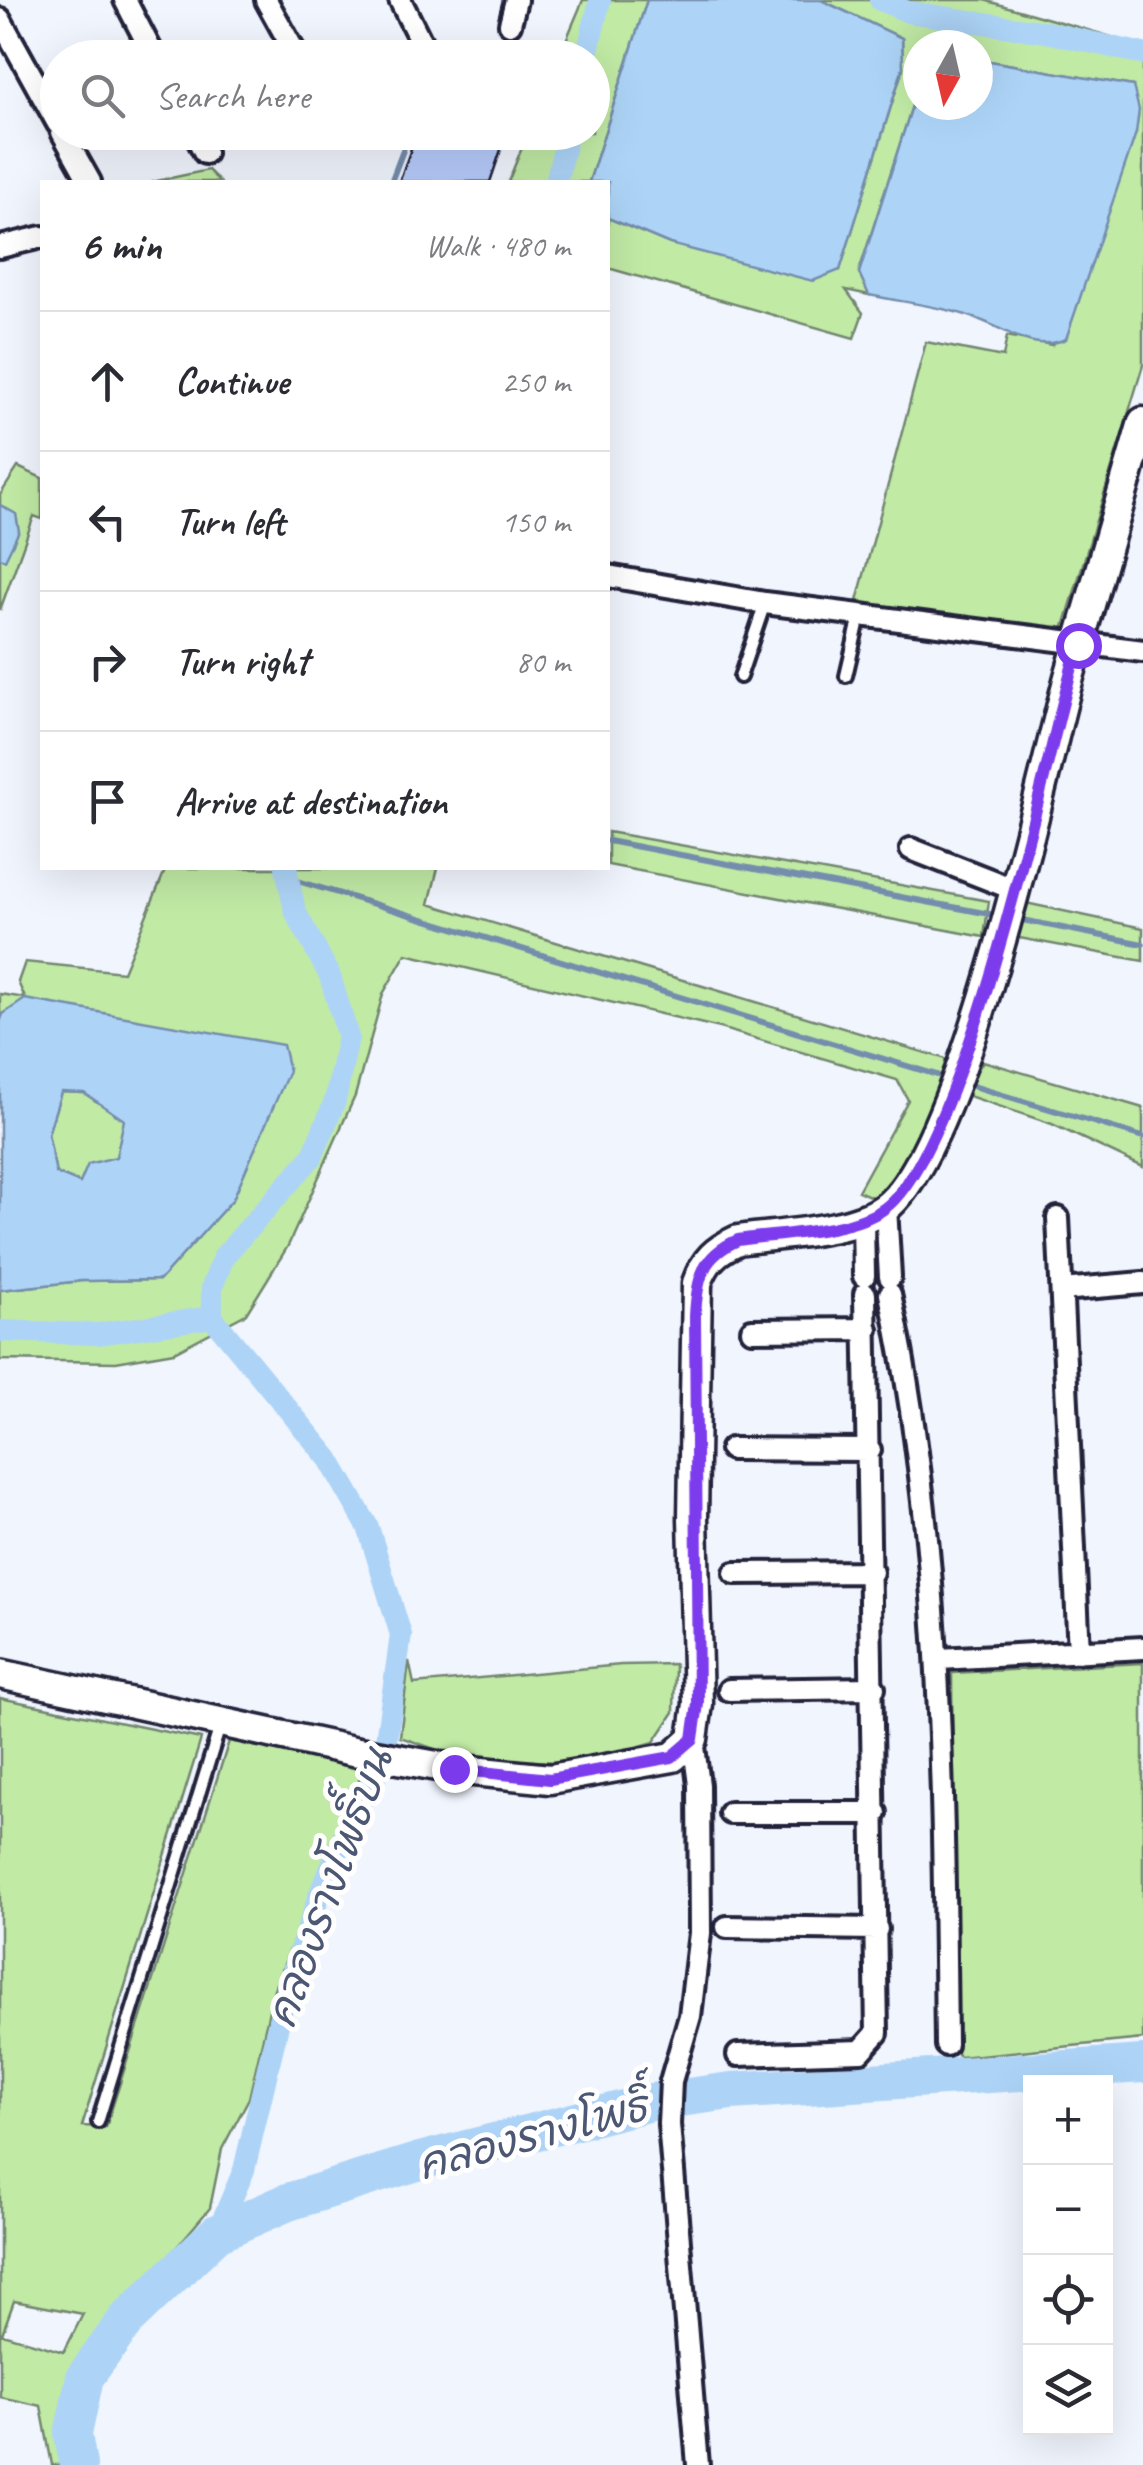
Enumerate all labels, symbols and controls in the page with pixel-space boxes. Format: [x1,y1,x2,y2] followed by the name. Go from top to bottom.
[903,30,993,120] north arrow
[40,40,610,150] search box
[75,68,130,123] icon: search
[155,72,310,119] text: Search here
[80,219,161,272] text: 6 min
[426,225,570,266] text: Walk · 480 m
[80,354,135,409] icon: ahead
[175,358,289,405] text: Continue
[501,361,570,402] text: 250 m
[80,494,135,549] icon: left
[175,498,285,545] text: Turn left
[501,501,570,542] text: 150 m
[1056,623,1102,669] route start
[80,634,135,689] icon: right
[175,638,309,685] text: Turn right
[516,641,570,682] text: 80 m
[80,774,135,829] icon: arrive
[175,778,447,825] text: Arrive at destination
[245,1736,405,2034] water label: คลองรางโพธิ์บน
[432,1747,478,1793] route end
[409,2066,664,2192] water label: คลองรางโพธิ์
[1023,2075,1113,2435] map controls
[1023,2075,1113,2165] button: +
[1023,2165,1113,2255] button: −
[1023,2255,1113,2345] button: locate
[1023,2345,1113,2435] button: layers

